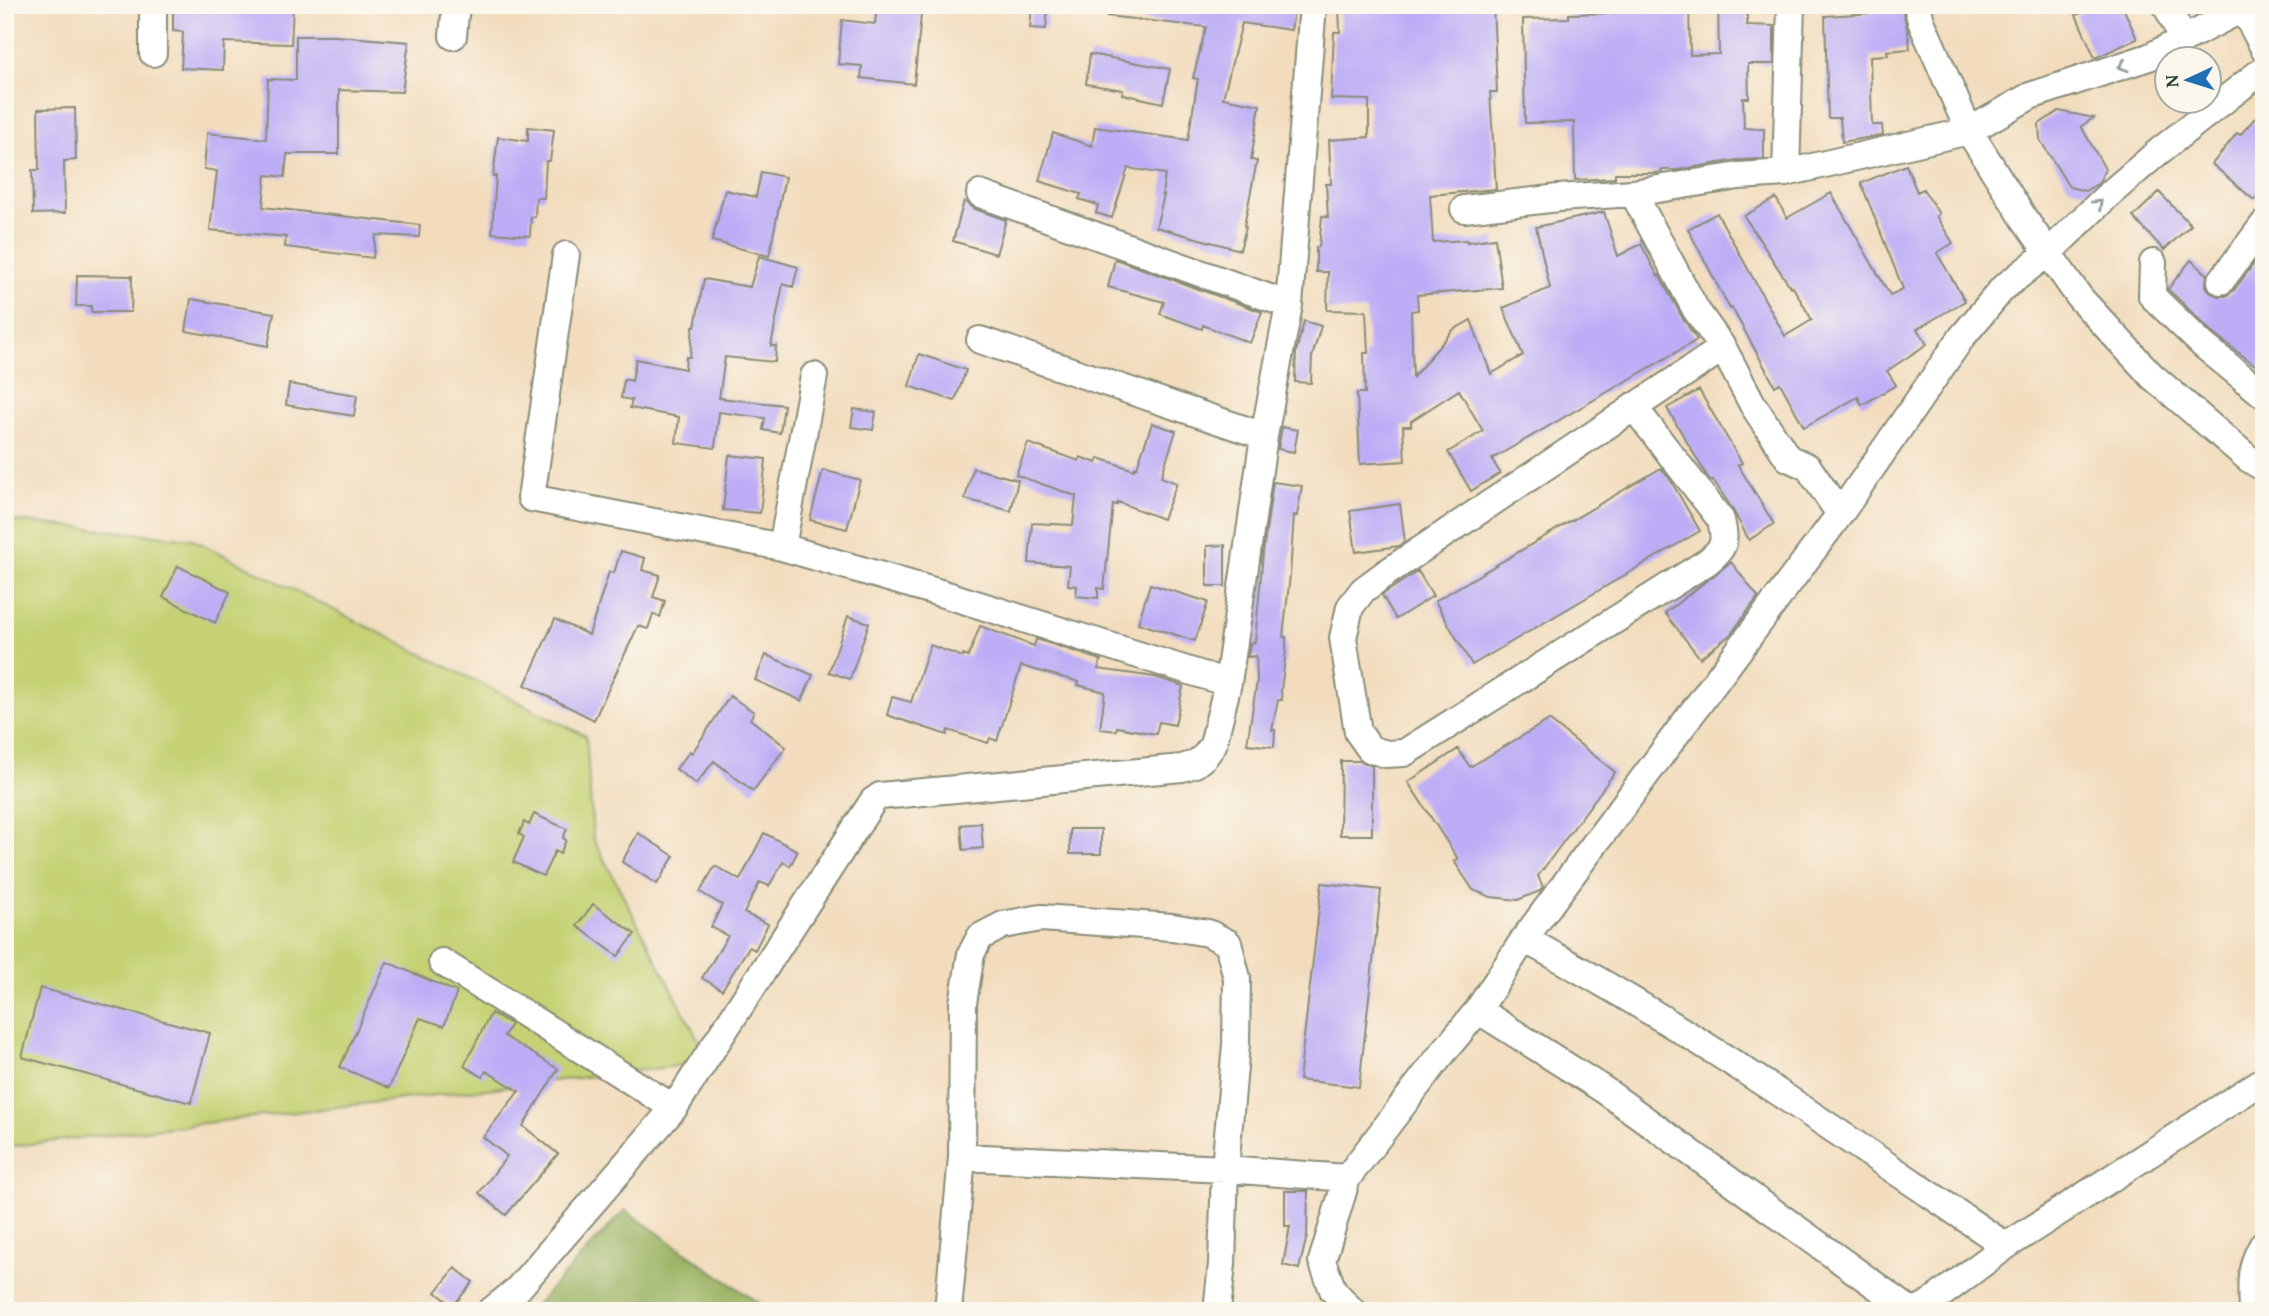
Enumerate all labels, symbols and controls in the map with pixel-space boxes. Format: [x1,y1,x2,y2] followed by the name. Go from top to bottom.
[2154,46,2224,116] north arrow
[2117,58,2129,72] one-way arrow
[2157,74,2185,88] text: N
[2090,200,2103,213] one-way arrow

